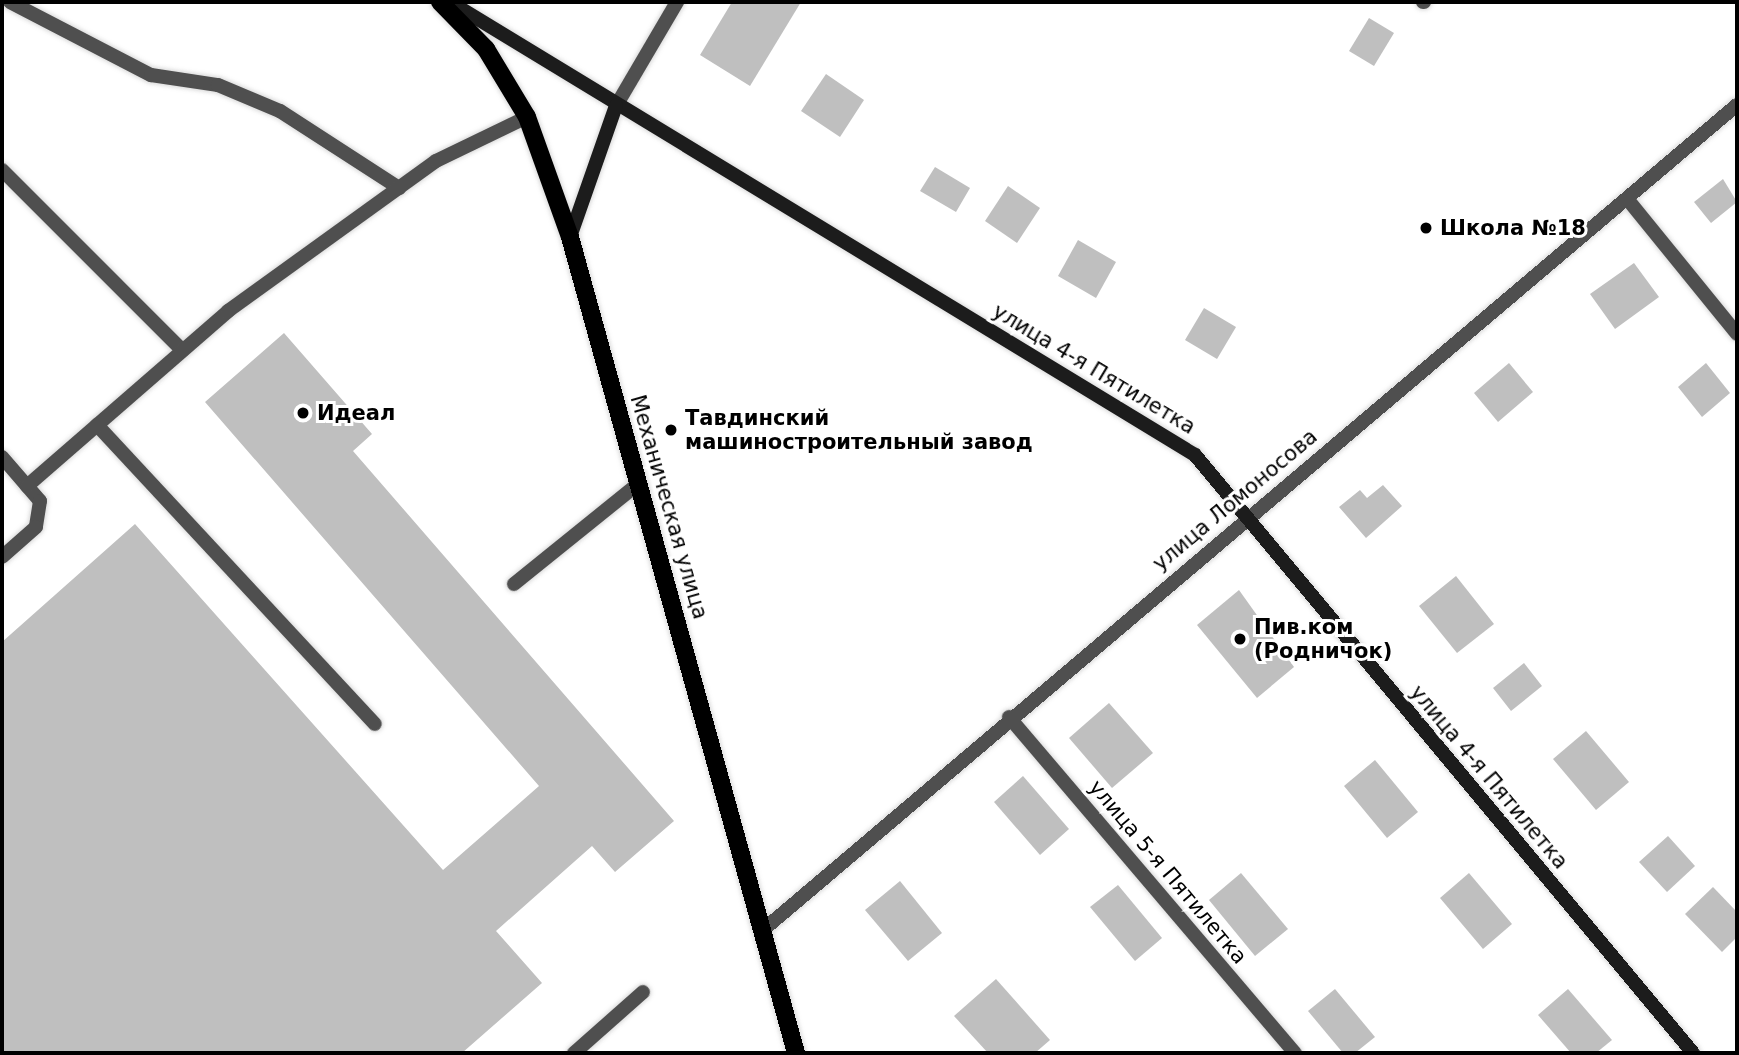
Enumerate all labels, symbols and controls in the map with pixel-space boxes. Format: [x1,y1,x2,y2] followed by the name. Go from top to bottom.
[1440,215,1586,241] place label: Школа №18
[1418,220,1434,236] marker: Школа №18
[988,298,1200,440] street label: улица 4-я Пятилетка
[625,392,713,622] street label: Механическая улица
[317,400,395,426] place label: Идеал
[295,405,311,421] marker: Идеал
[685,405,1033,455] place label: Тавдинский машиностроительный завод
[663,422,679,438] marker: Тавдинский машиностроительный завод
[1148,424,1322,576] street label: улица Ломоносова
[1254,614,1392,664] place label: Пив.ком (Родничок)
[1232,631,1248,647] marker: Пив.ком (Родничок)
[1405,680,1573,874] street label: улица 4-я Пятилетка
[1084,775,1252,969] street label: улица 5-я Пятилетка

